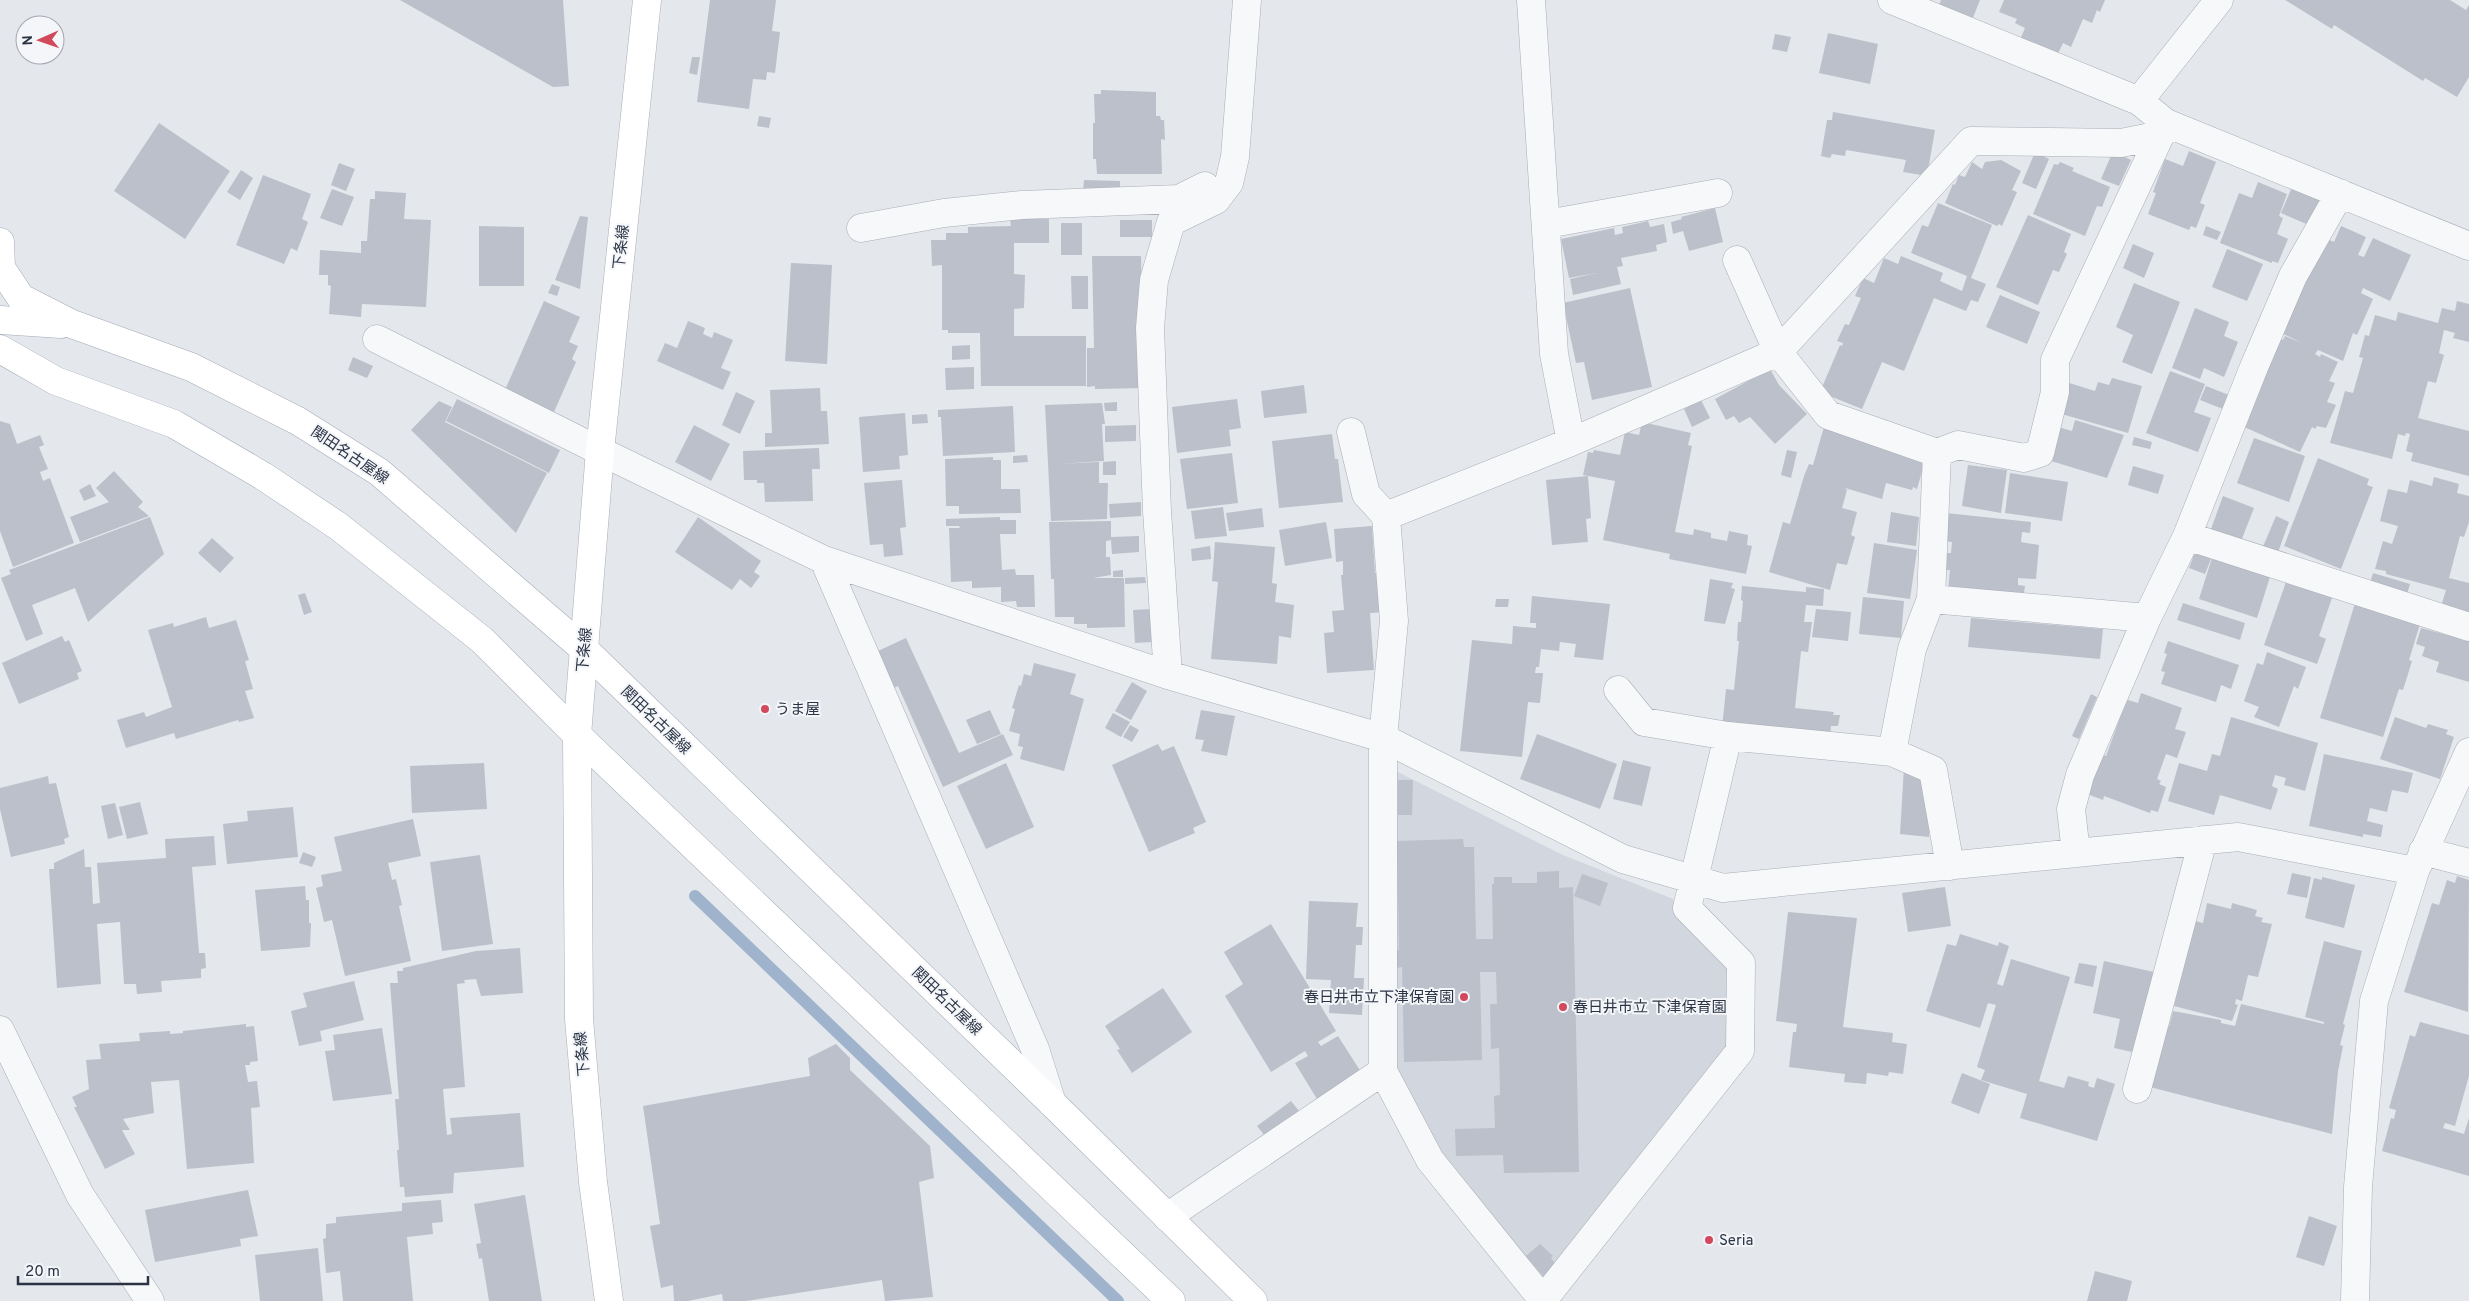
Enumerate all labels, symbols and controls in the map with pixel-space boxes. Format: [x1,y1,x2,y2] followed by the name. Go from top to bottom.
[15,15,65,65] north arrow
[20,35,37,46] text: N
[611,224,634,271] street label: 下条線
[307,423,392,489] street label: 関田名古屋線
[574,627,597,673] street label: 下条線
[616,683,694,759] street label: 関田名古屋線
[775,701,820,720] place label: うま屋
[759,703,771,715] marker: うま屋
[907,964,985,1040] street label: 関田名古屋線
[1304,988,1454,1008] place label: 春日井市立下津保育園
[1458,991,1470,1003] marker: 春日井市立下津保育園
[1573,998,1727,1018] place label: 春日井市立 下津保育園
[1557,1001,1569,1013] marker: 春日井市立 下津保育園
[572,1031,595,1077] street label: 下条線
[1719,1232,1753,1251] place label: Seria
[1703,1234,1715,1246] marker: Seria
[18,1254,148,1286] scale bar
[25,1263,60,1282] text: 20 m

